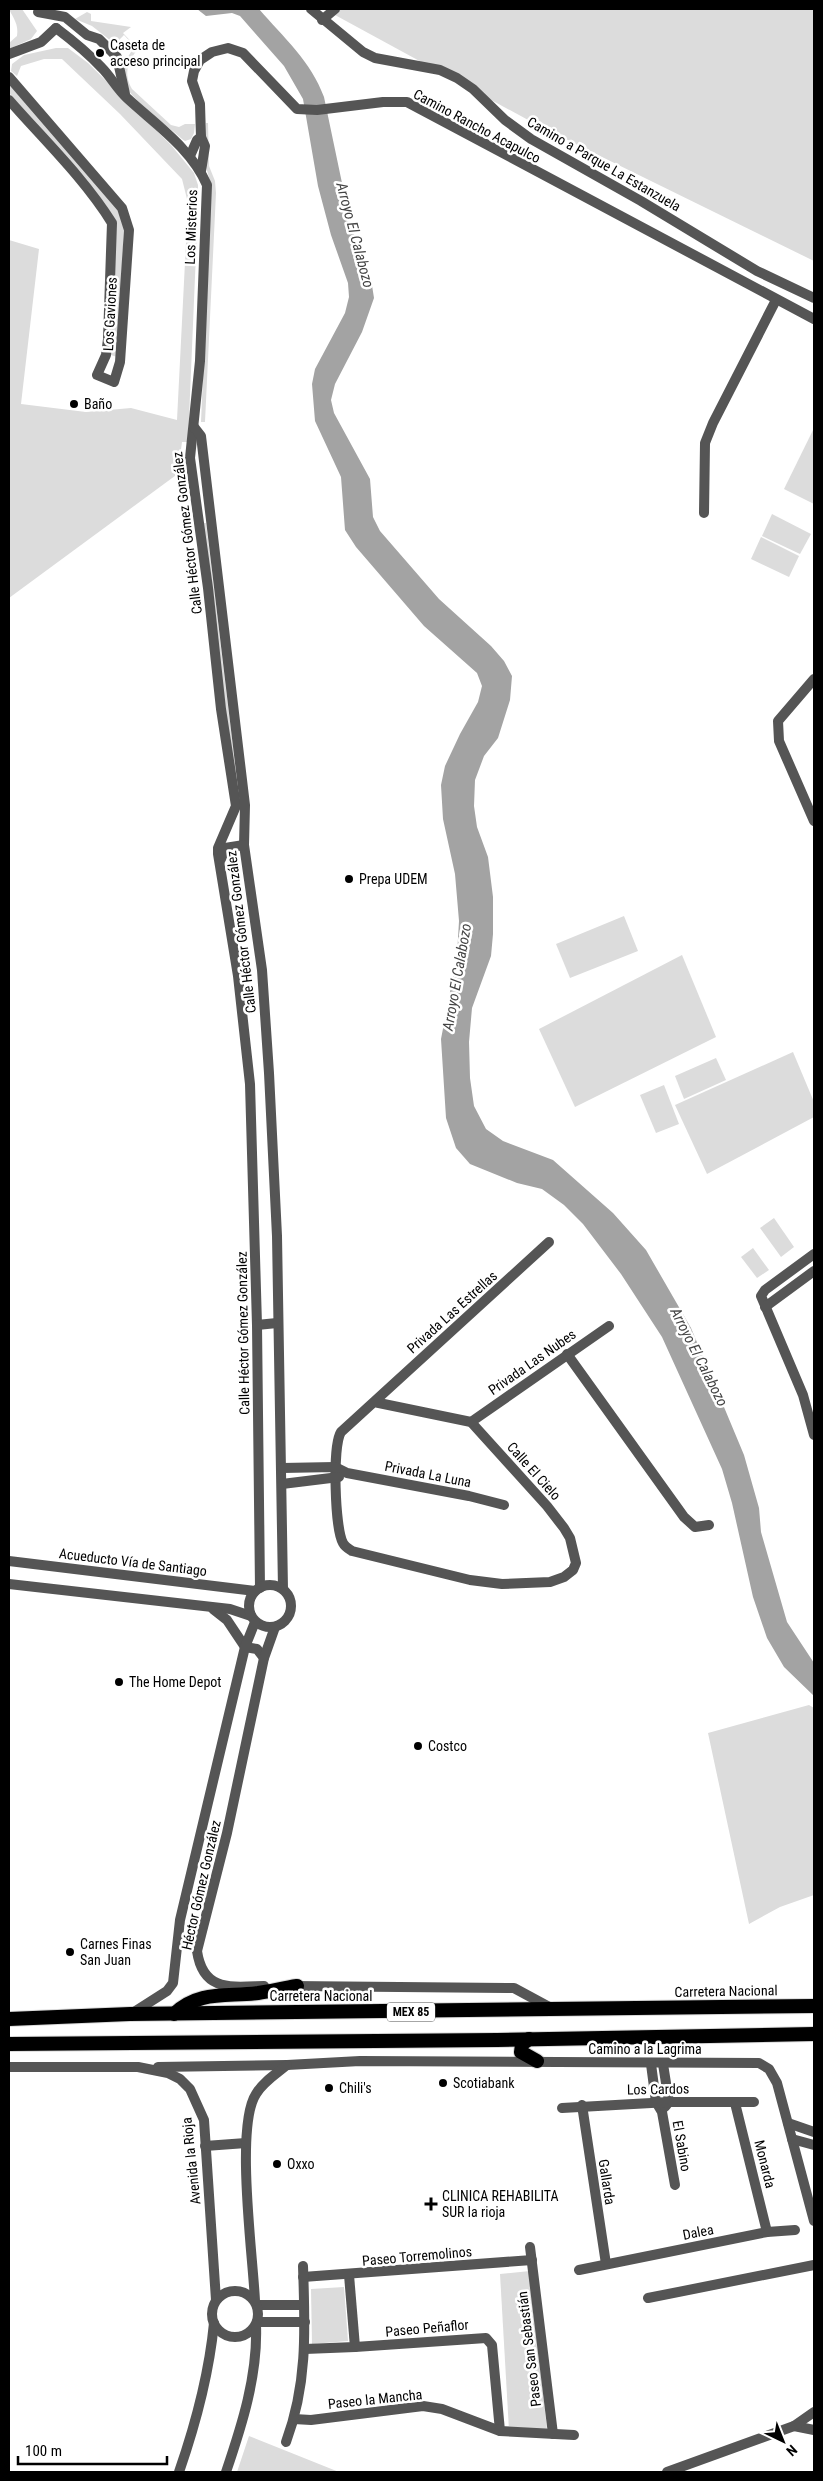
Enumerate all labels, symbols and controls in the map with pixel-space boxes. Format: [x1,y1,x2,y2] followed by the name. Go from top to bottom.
[110,37,201,69] place label: Caseta de acceso principal
[94,47,106,59] marker: Caseta de acceso principal
[411,86,543,166] street label: Camino Rancho Acapulco
[525,113,683,215] street label: Camino a Parque La Estanzuela
[332,179,378,290] water label: Arroyo El Calabozo
[182,189,200,265] street label: Los Misterios
[100,277,120,351] street label: Los Gaviones
[84,396,112,412] place label: Baño
[68,398,80,410] marker: Baño
[169,451,205,615] street label: Calle Héctor Gómez González
[223,850,259,1014] street label: Calle Héctor Gómez González
[359,871,428,887] place label: Prepa UDEM
[343,873,355,885] marker: Prepa UDEM
[439,922,475,1033] water label: Arroyo El Calabozo
[234,1251,252,1415] street label: Calle Héctor Gómez González
[404,1267,500,1357] street label: Privada Las Estrellas
[666,1304,732,1409] water label: Arroyo El Calabozo
[485,1326,579,1398] street label: Privada Las Nubes
[504,1439,564,1503] street label: Calle El Cielo
[383,1458,473,1490] street label: Privada La Luna
[58,1545,208,1579] street label: Acueducto Vía de Santiago
[129,1674,221,1690] place label: The Home Depot
[113,1676,125,1688] marker: The Home Depot
[428,1738,467,1754] place label: Costco
[412,1740,424,1752] marker: Costco
[178,1818,224,1952] street label: Héctor Gómez González
[80,1936,152,1968] place label: Carnes Finas San Juan
[64,1946,76,1958] marker: Carnes Finas San Juan
[674,1982,778,2000] street label: Carretera Nacional
[269,1988,373,2004] street label: Carretera Nacional
[387,2002,435,2021] road number: MEX 85
[588,2041,702,2057] street label: Camino a la Lagrima
[453,2075,515,2091] place label: Scotiabank
[437,2077,449,2089] marker: Scotiabank
[339,2080,372,2096] place label: Chili's
[627,2080,689,2098] street label: Los Cardos
[323,2082,335,2094] marker: Chili's
[178,2117,204,2205] street label: Avenida la Rioja
[670,2119,694,2173] street label: El Sabino
[751,2138,779,2190] street label: Monarda
[287,2156,315,2172] place label: Oxxo
[271,2158,283,2170] marker: Oxxo
[596,2158,618,2206] street label: Gallarda
[442,2188,559,2220] place label: CLINICA REHABILITA SUR la rioja
[424,2197,438,2211] marker: CLINICA REHABILITA SUR la rioja
[681,2221,715,2243] street label: Dalea
[361,2243,473,2269] street label: Paseo Torremolinos
[514,2290,544,2408] street label: Paseo San Sebastián
[385,2316,469,2340] street label: Paseo Peñaflor
[327,2386,423,2412] street label: Paseo la Mancha
[758,2416,808,2466] north arrow
[18,2434,166,2466] scale bar
[25,2442,62,2460] text: 100 m
[783,2442,800,2459] text: N

